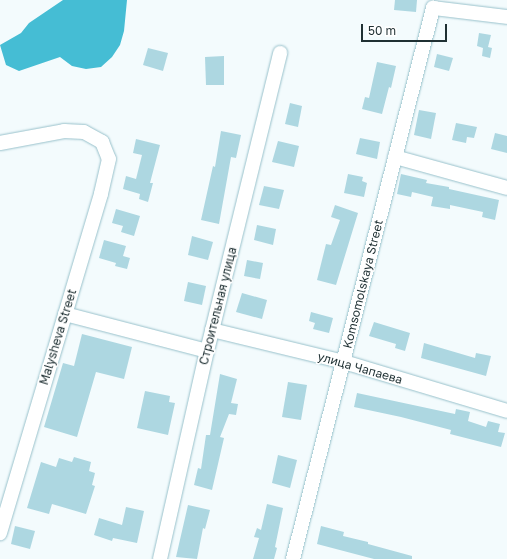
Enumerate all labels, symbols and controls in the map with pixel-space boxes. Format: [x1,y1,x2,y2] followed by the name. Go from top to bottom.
[363,16,449,42] scale bar
[368,23,396,38] text: 50 m
[340,218,386,350] street label: Komsomolskaya Street
[196,246,240,366] street label: Строительная улица
[37,287,79,387] street label: Malysheva Street
[316,349,404,387] street label: улица Чапаева

